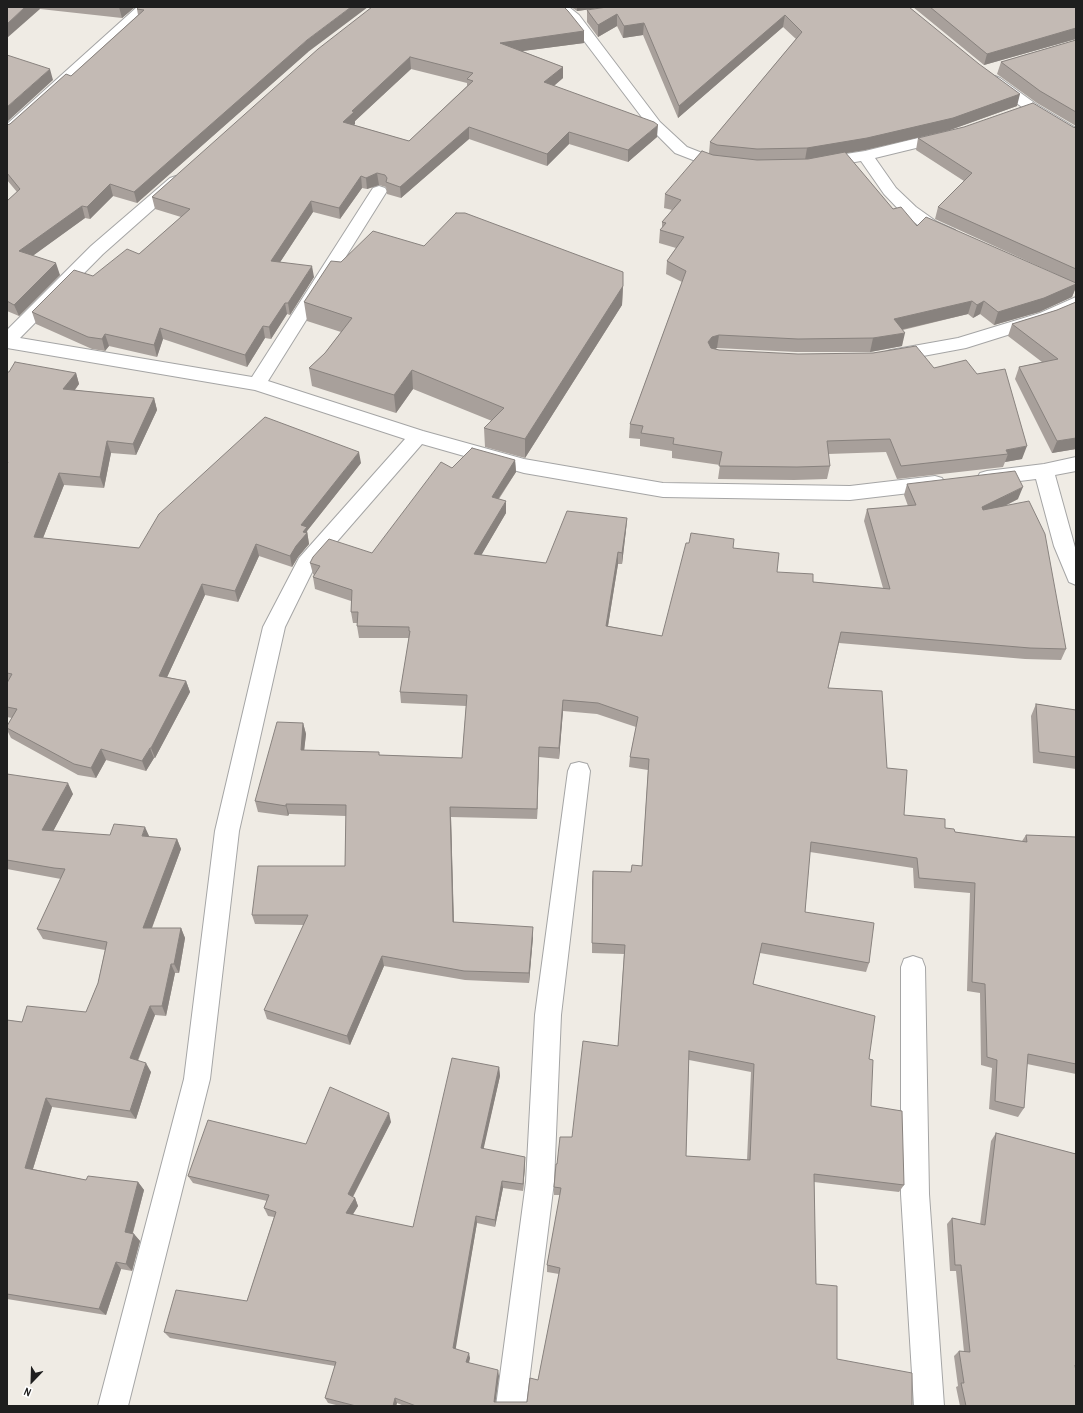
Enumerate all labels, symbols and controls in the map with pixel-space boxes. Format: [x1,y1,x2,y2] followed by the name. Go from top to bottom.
[12,1361,52,1401] north arrow
[22,1384,33,1400] text: N

